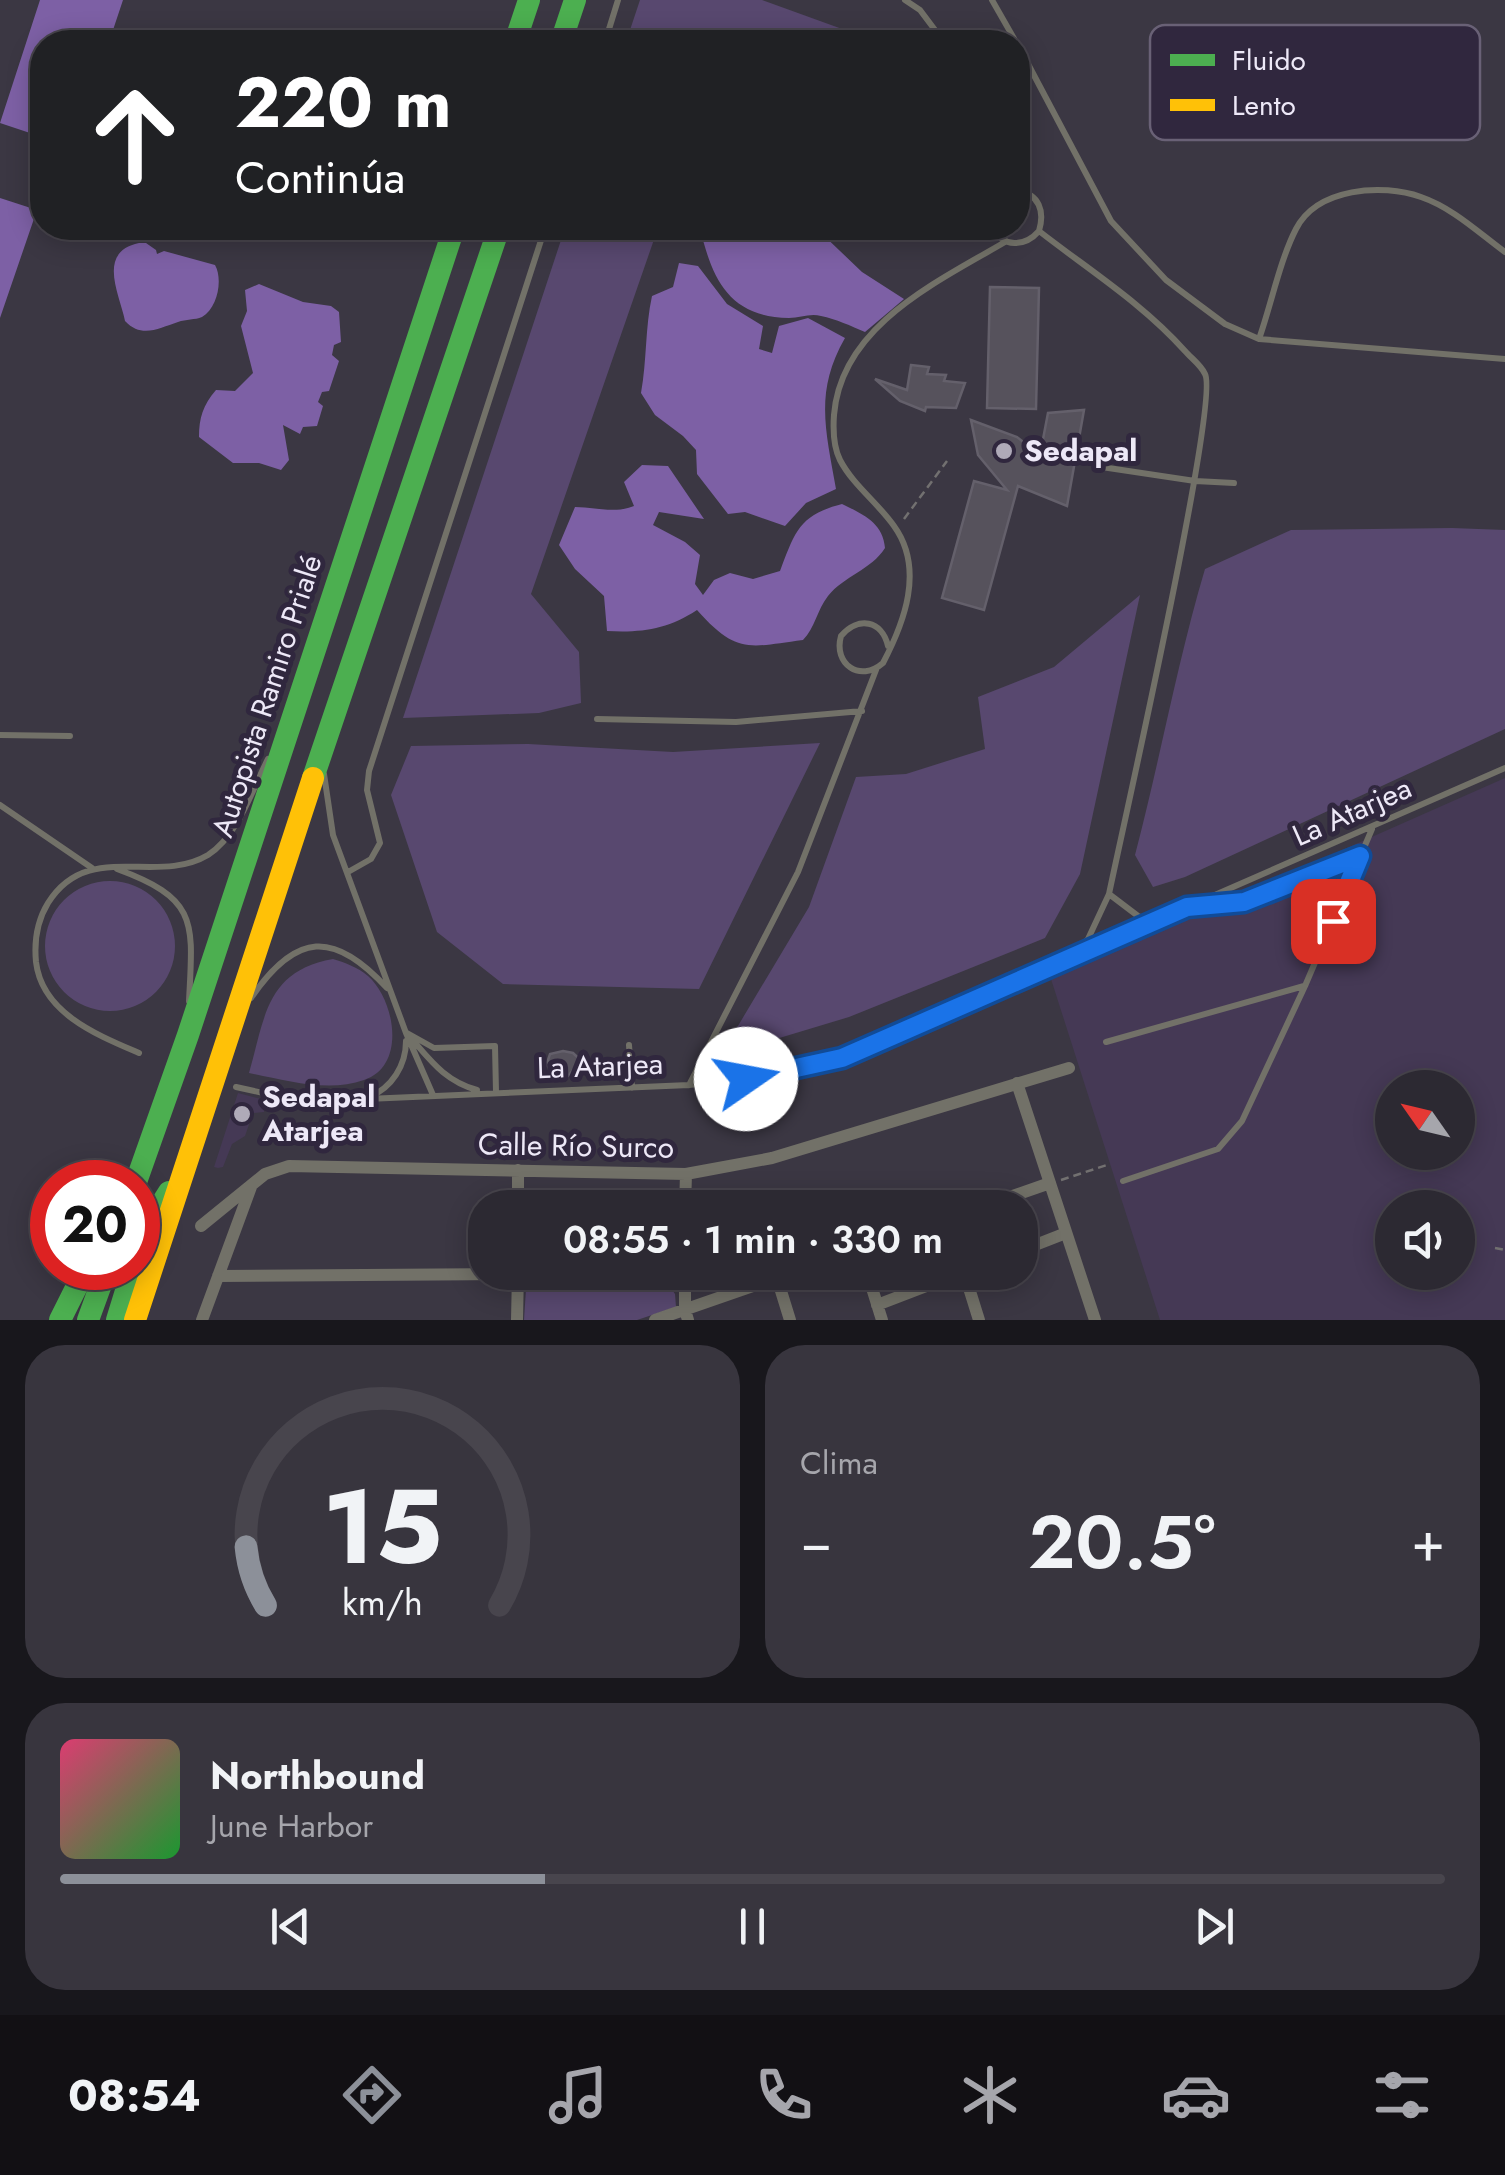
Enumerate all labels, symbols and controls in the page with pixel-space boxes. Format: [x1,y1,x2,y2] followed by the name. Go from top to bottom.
[1150,25,1480,140] legend
[1232,40,1306,81] text: Fluido
[235,52,452,153] text: 220 m
[70,70,200,200] icon: ahead
[1232,85,1296,126] text: Lento
[235,145,405,210] text: Continúa
[1024,429,1137,472] place label: Sedapal
[993,440,1015,462] marker: Sedapal
[201,549,332,843] street label: Autopista Ramiro Prialé
[1285,766,1418,857] street label: La Atarjea
[1291,879,1376,964] pin
[1306,894,1361,949] icon: arrive
[694,1027,798,1131] position arrow
[536,1042,664,1089] street label: La Atarjea
[1375,1070,1475,1170] north arrow
[1375,1070,1475,1290] map controls
[261,1075,375,1152] place label: Sedapal Atarjea
[231,1103,253,1125] marker: Sedapal Atarjea
[478,1122,674,1169] street label: Calle Río Surco
[30,1160,160,1290] speed limit sign: 20
[1375,1190,1475,1290] button: sound
[563,1212,943,1267] text: 08:55 · 1 min · 330 m
[800,1440,878,1486] text: Clima
[322,1452,443,1602] text: 15
[1028,1488,1215,1596] text: 20.5°
[800,1502,832,1582] text: −
[1411,1502,1445,1582] text: +
[342,1577,423,1628] text: km/h
[210,1748,425,1803] text: Northbound
[210,1803,373,1849] text: June Harbor
[263,1899,318,1954] icon: previous
[725,1899,780,1954] icon: pause
[1187,1899,1242,1954] icon: next
[337,2060,407,2130] icon: directions
[543,2060,613,2130] icon: music
[749,2060,819,2130] icon: phone
[955,2060,1025,2130] icon: climate
[1161,2060,1231,2130] icon: car
[1367,2060,1437,2130] icon: filters
[68,2063,201,2128] text: 08:54

